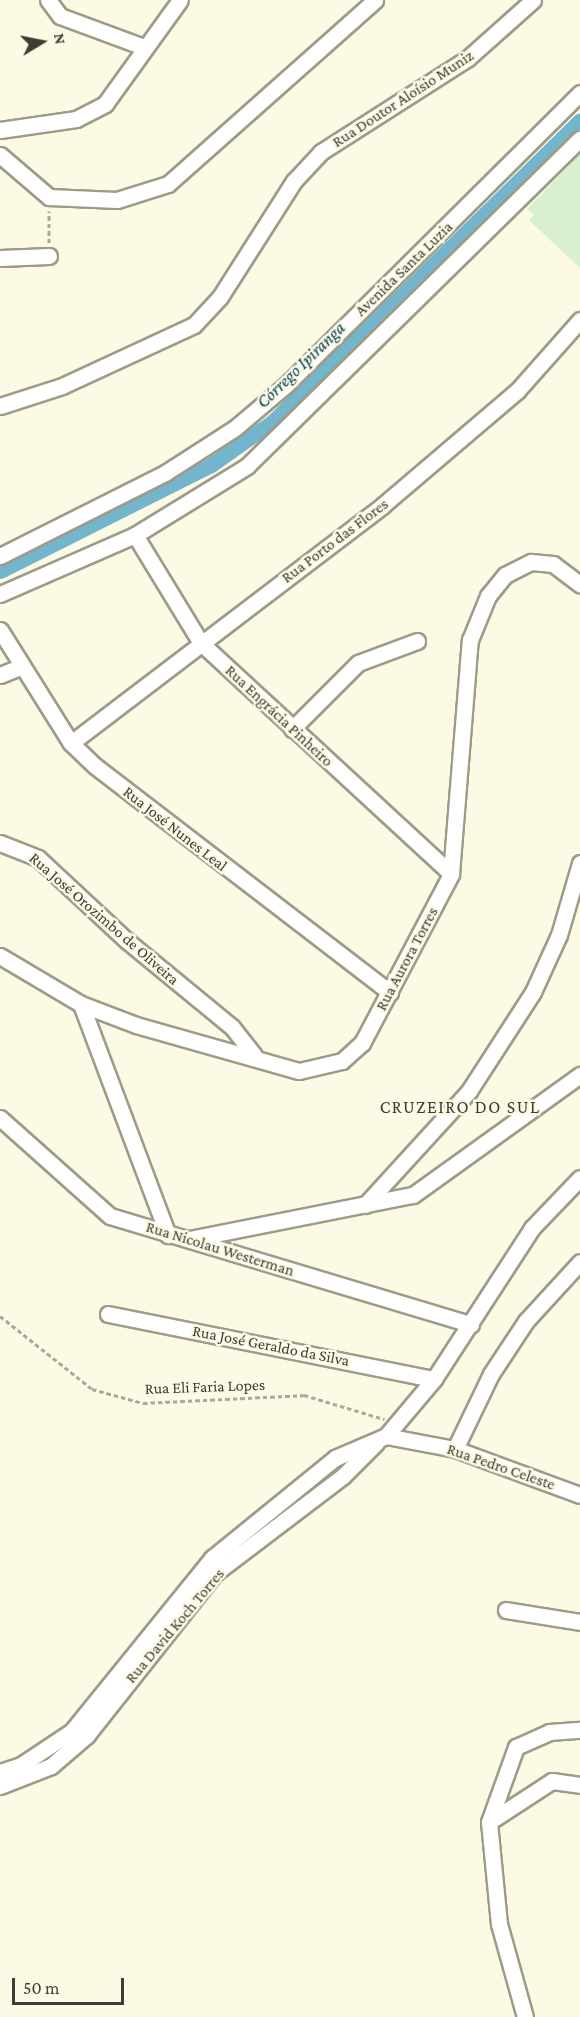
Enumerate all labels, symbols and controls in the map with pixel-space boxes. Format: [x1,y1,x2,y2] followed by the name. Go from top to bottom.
[12,12,72,72] north arrow
[51,32,70,46] text: N
[329,46,477,152] street label: Rua Doutor Aloísio Muniz
[351,217,457,321] street label: Avenida Santa Luzia
[252,317,350,413] water label: Córrego Ipiranga
[278,495,392,587] street label: Rua Porto das Flores
[221,661,337,771] street label: Rua Engrácia Pinheiro
[119,782,231,876] street label: Rua José Nunes Leal
[25,849,183,989] street label: Rua José Orozimbo de Oliveira
[372,904,442,1014] street label: Rua Aurora Torres
[380,1096,540,1118] district label: CRUZEIRO DO SUL
[144,1217,296,1281] street label: Rua Nicolau Westerman
[191,1321,351,1371] street label: Rua José Geraldo da Silva
[144,1375,266,1399] street label: Rua Eli Faria Lopes
[444,1440,558,1494] street label: Rua Pedro Celeste
[121,1565,229,1687] street label: Rua David Koch Torres
[15,1966,128,2004] scale bar
[23,1978,60,1998] text: 50 m

